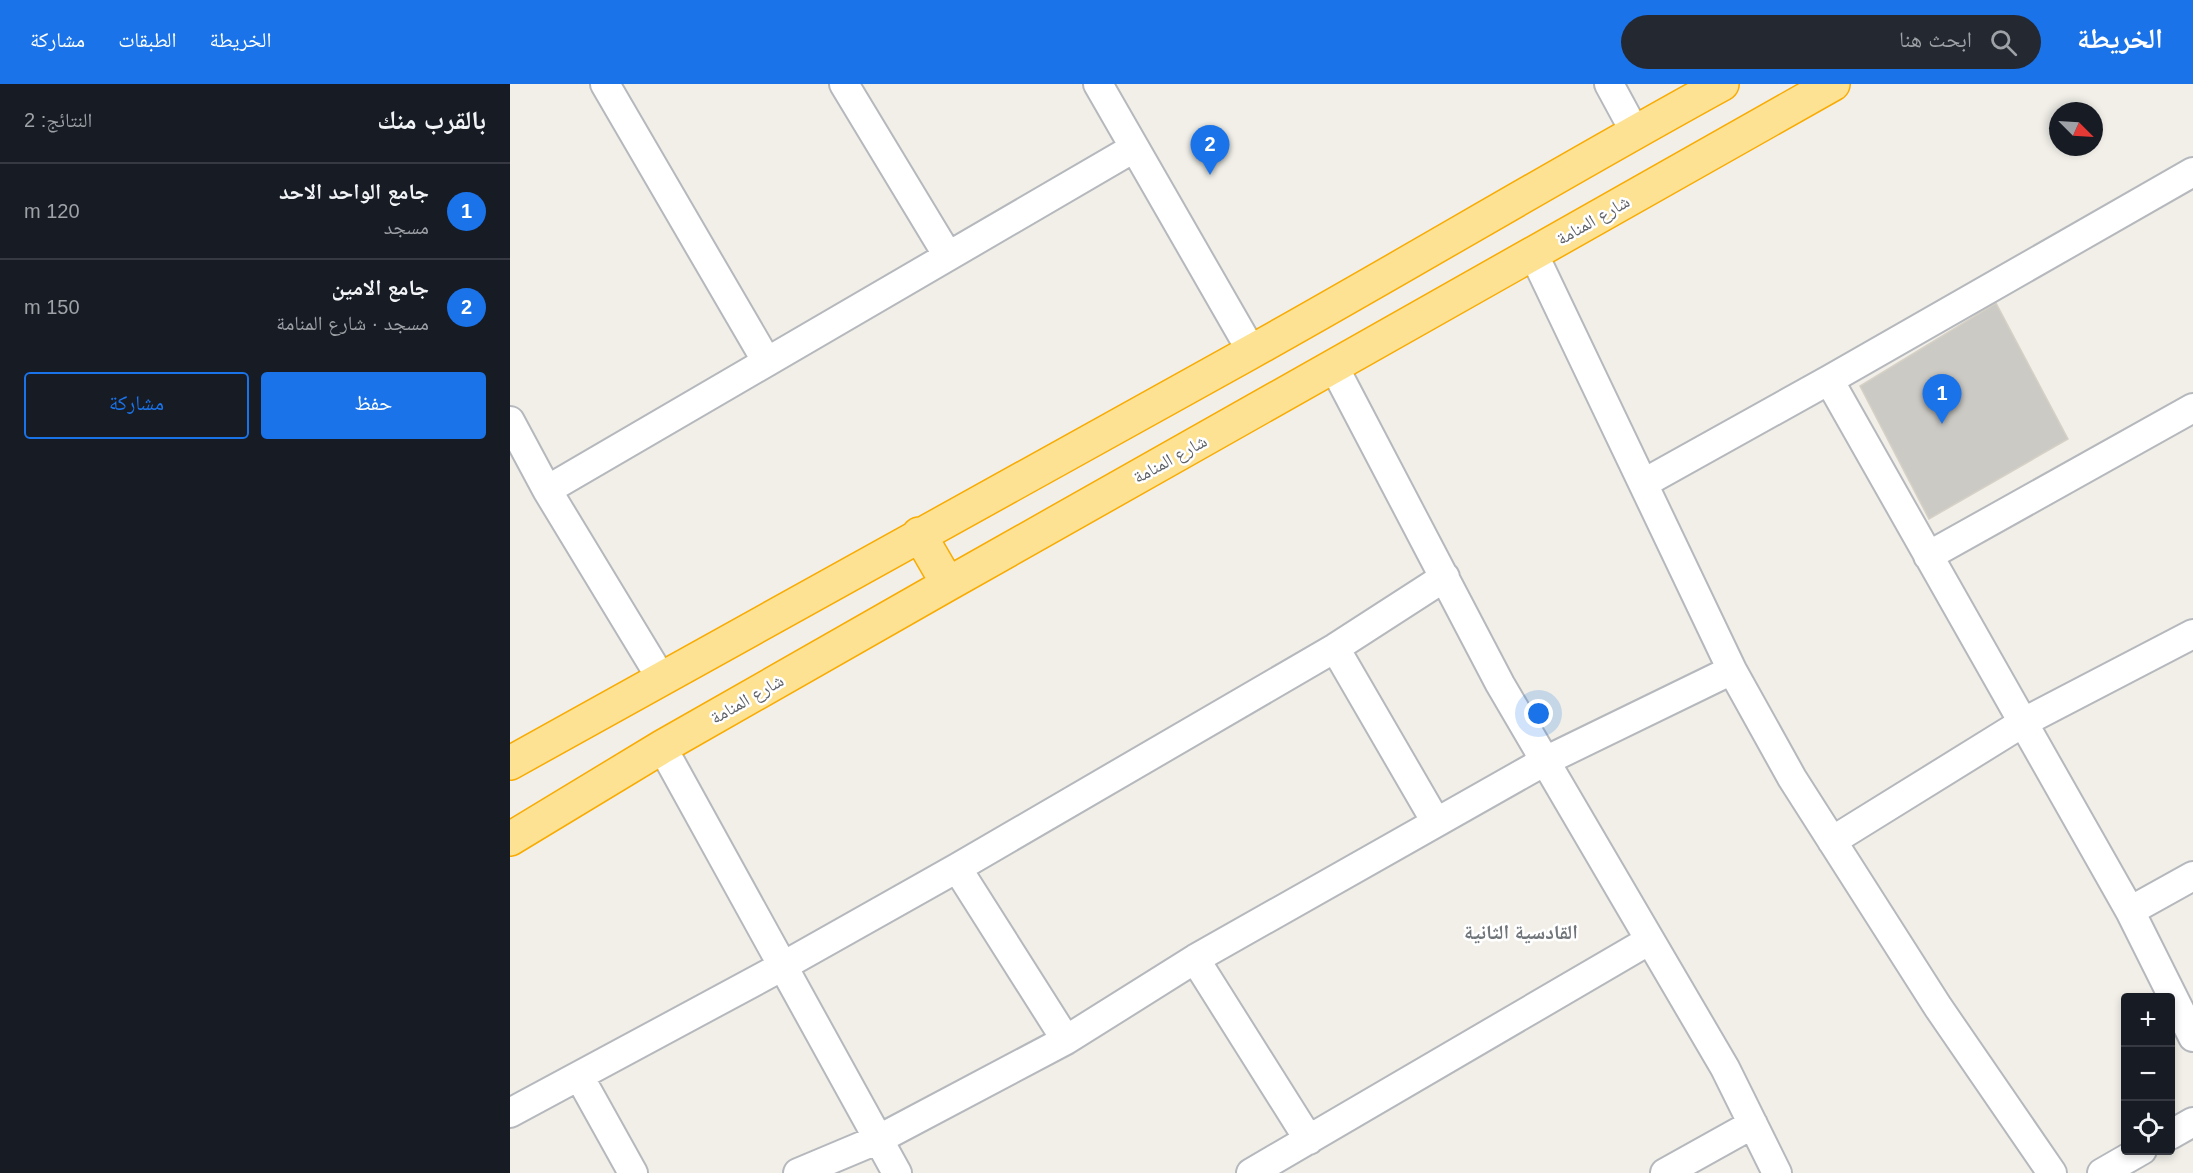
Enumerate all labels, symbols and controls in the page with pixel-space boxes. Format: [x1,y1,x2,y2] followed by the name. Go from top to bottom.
[1621,15,2041,69] search box
[2077,23,2163,54] text: الخريطة
[1987,26,2020,59] icon: search
[1899,27,1972,52] text: ابحث هنا
[30,28,85,51] text: مشاركة
[118,28,177,51] text: الطبقات
[210,28,271,51] text: الخريطة
[2049,102,2103,156] north arrow
[377,105,486,135] text: بالقرب منك
[24,109,92,131] text: النتائج: 2
[1190,126,1230,175] pin: 2
[279,179,429,204] text: جامع الواحد الاحد
[1553,191,1634,250] street label: شارع المنامة
[24,200,80,222] text: 120 m
[461,200,472,222] text: 1
[384,216,429,238] text: مسجد
[332,275,429,300] text: جامع الامين
[24,296,80,318] text: 150 m
[461,296,472,318] text: 2
[276,312,429,334] text: مسجد · شارع المنامة
[24,372,249,439] button: مشاركة
[261,372,486,439] button: حفظ
[1922,374,1962,424] pin: 1
[1130,431,1211,488] street label: شارع المنامة
[707,670,788,729] street label: شارع المنامة
[1524,699,1553,728] your location
[1464,921,1578,944] district label: القادسية الثانية
[2121,993,2175,1155] map controls
[2121,993,2175,1047] button: +
[2121,1047,2175,1101] button: −
[2121,1101,2175,1155] button: locate

